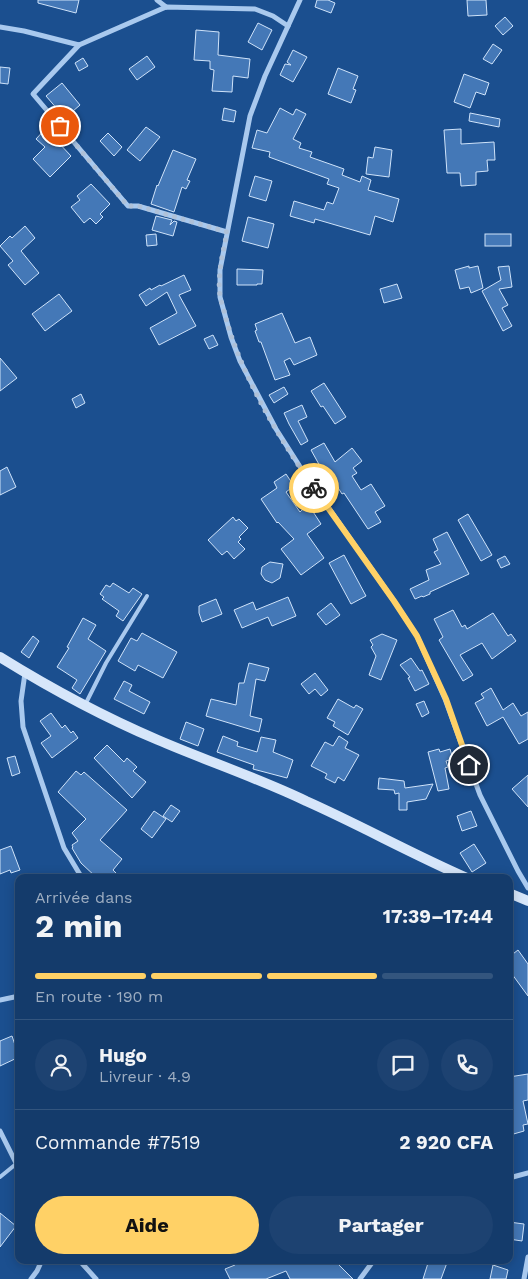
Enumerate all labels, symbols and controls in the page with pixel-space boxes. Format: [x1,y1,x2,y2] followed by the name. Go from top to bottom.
[39,105,81,147] pin
[46,112,74,140] icon: bag
[289,463,339,513] courier
[300,474,328,502] icon: bike
[448,744,490,786] pin
[455,751,483,779] icon: home
[35,888,133,907] text: Arrivée dans
[383,905,493,928] text: 17:39–17:44
[35,907,123,945] text: 2 min
[35,987,163,1006] text: En route · 190 m
[35,1039,87,1091] button: person
[377,1039,429,1091] button: chat
[441,1039,493,1091] button: phone
[99,1044,147,1067] text: Hugo
[99,1067,191,1086] text: Livreur · 4.9
[35,1131,201,1154] text: Commande #7519
[399,1131,493,1154] text: 2 920 CFA
[35,1196,259,1254] button: Aide
[269,1196,493,1254] button: Partager

